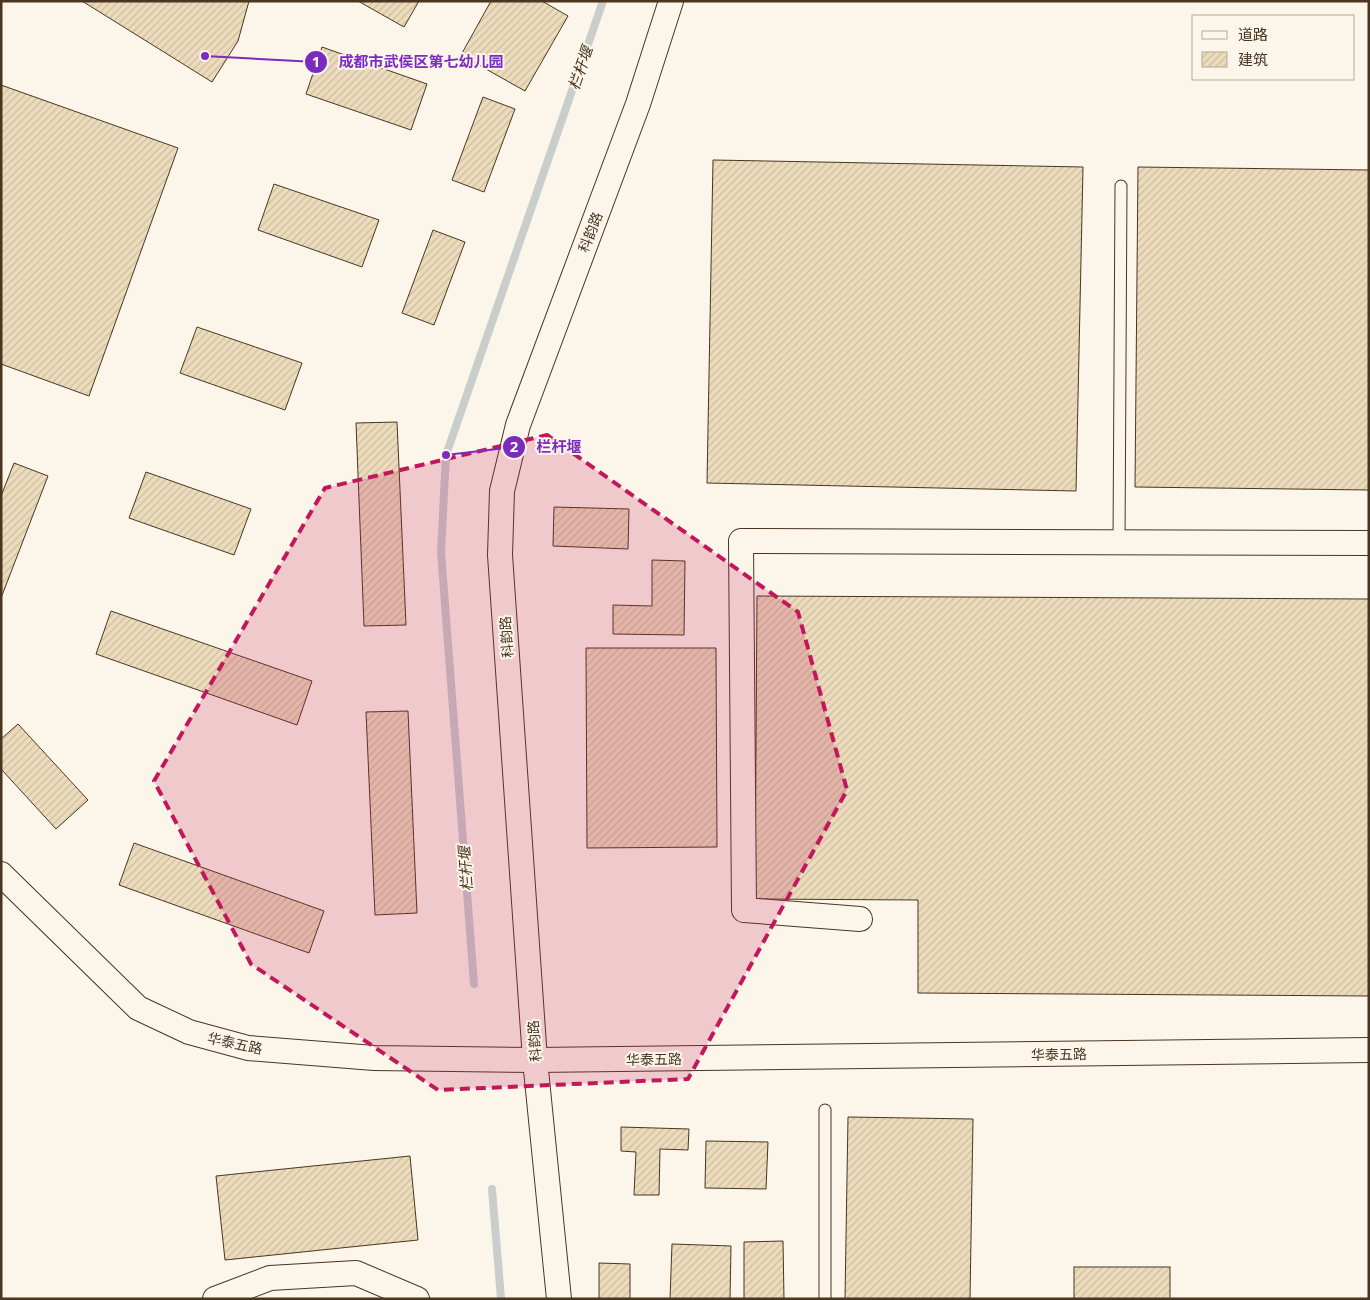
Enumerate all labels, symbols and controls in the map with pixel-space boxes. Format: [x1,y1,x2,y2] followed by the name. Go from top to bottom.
[1192,15,1355,80] legend
[1238,24,1268,44] text: 道路
[563,41,598,93] water label: 栏杆堰
[304,47,514,77] callout: 成都市武侯区第七幼儿园
[1238,49,1268,69] text: 建筑
[312,51,320,71] text: 1
[338,51,504,71] text: 成都市武侯区第七幼儿园
[574,209,606,255] street label: 科韵路
[502,432,592,462] callout: 栏杆堰
[510,436,519,456] text: 2
[536,436,582,456] text: 栏杆堰
[495,615,517,659] street label: 科韵路
[453,843,477,892] water label: 栏杆堰
[523,1019,545,1063] street label: 科韵路
[206,1028,264,1058] street label: 华泰五路
[1031,1044,1087,1064] street label: 华泰五路
[626,1049,682,1069] street label: 华泰五路

